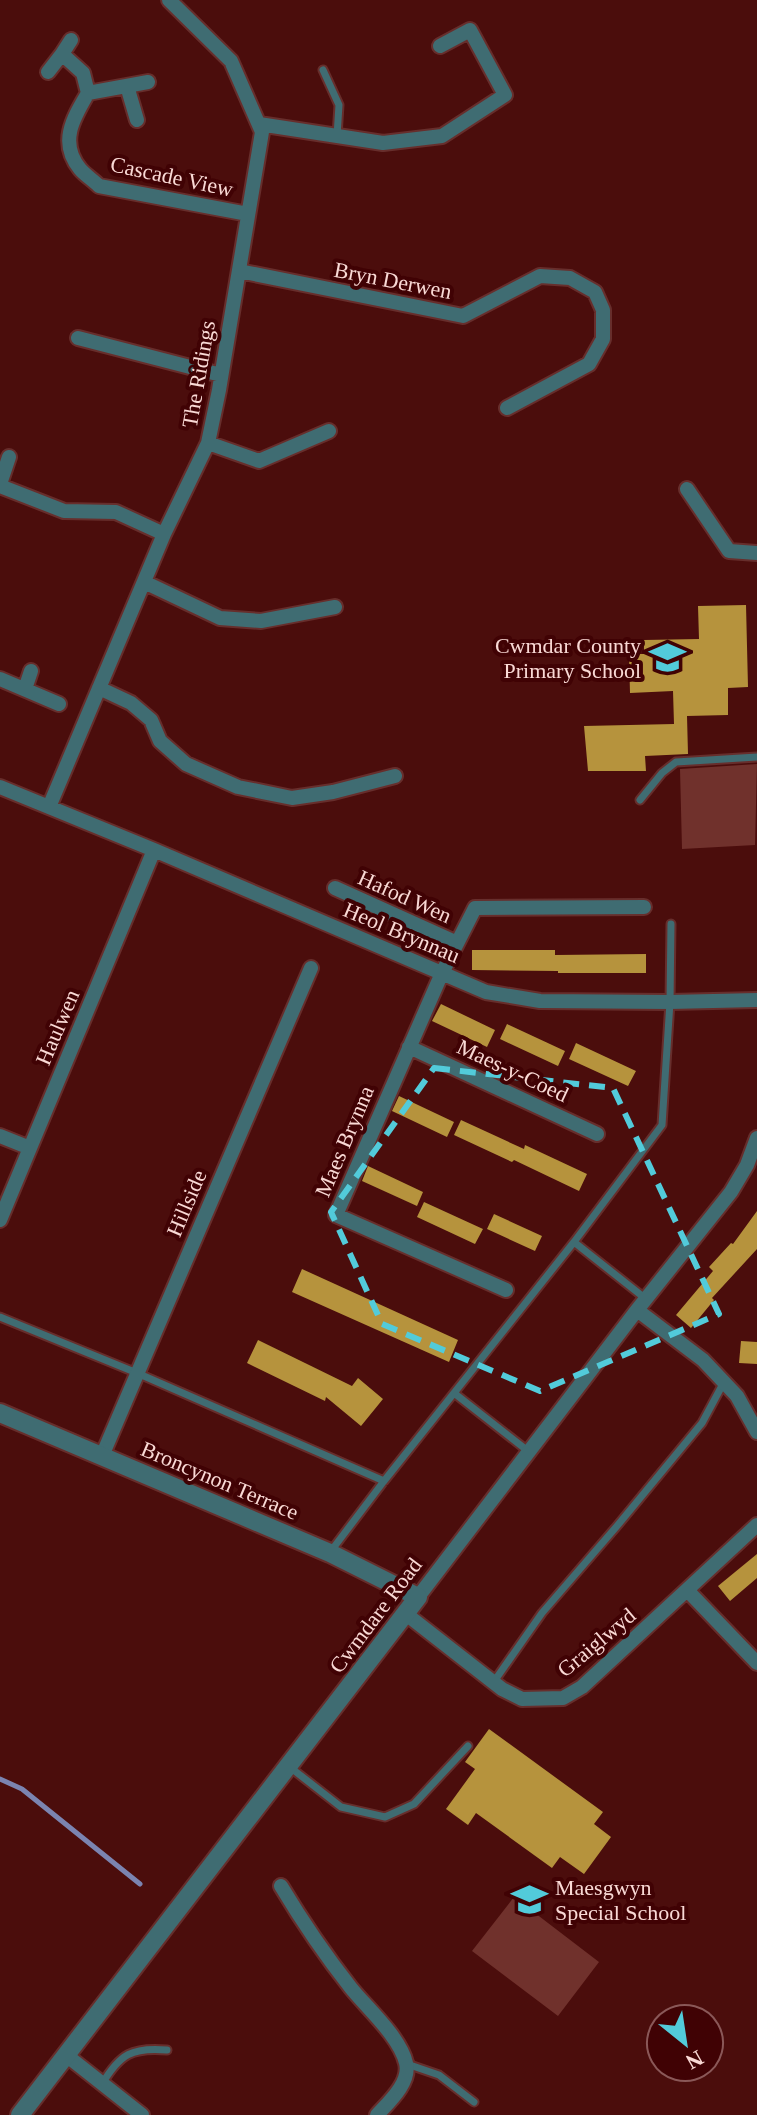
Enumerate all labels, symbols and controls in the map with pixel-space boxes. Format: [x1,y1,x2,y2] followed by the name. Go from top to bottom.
[108,151,236,202] street label: Cascade View
[332,257,454,304] street label: Bryn Derwen
[177,319,220,430] street label: The Ridings
[495,633,641,683] place label: Cwmdar County Primary School
[648,639,686,677] school or university icon: Cwmdar County Primary School
[354,865,455,928] street label: Hafod Wen
[340,897,464,968] street label: Heol Brynnau
[30,986,84,1069] street label: Haulwen
[453,1034,572,1107] street label: Maes-y-Coed
[310,1082,379,1200] street label: Maes Brynna
[161,1166,212,1240] street label: Hillside
[137,1436,302,1525] street label: Broncynon Terrace
[324,1553,427,1678] street label: Cwmdare Road
[552,1603,640,1682] street label: Graiglwyd
[555,1875,686,1925] place label: Maesgwyn Special School
[510,1881,548,1919] school or university icon: Maesgwyn Special School
[645,2003,725,2083] north arrow
[682,2045,708,2075] text: N

